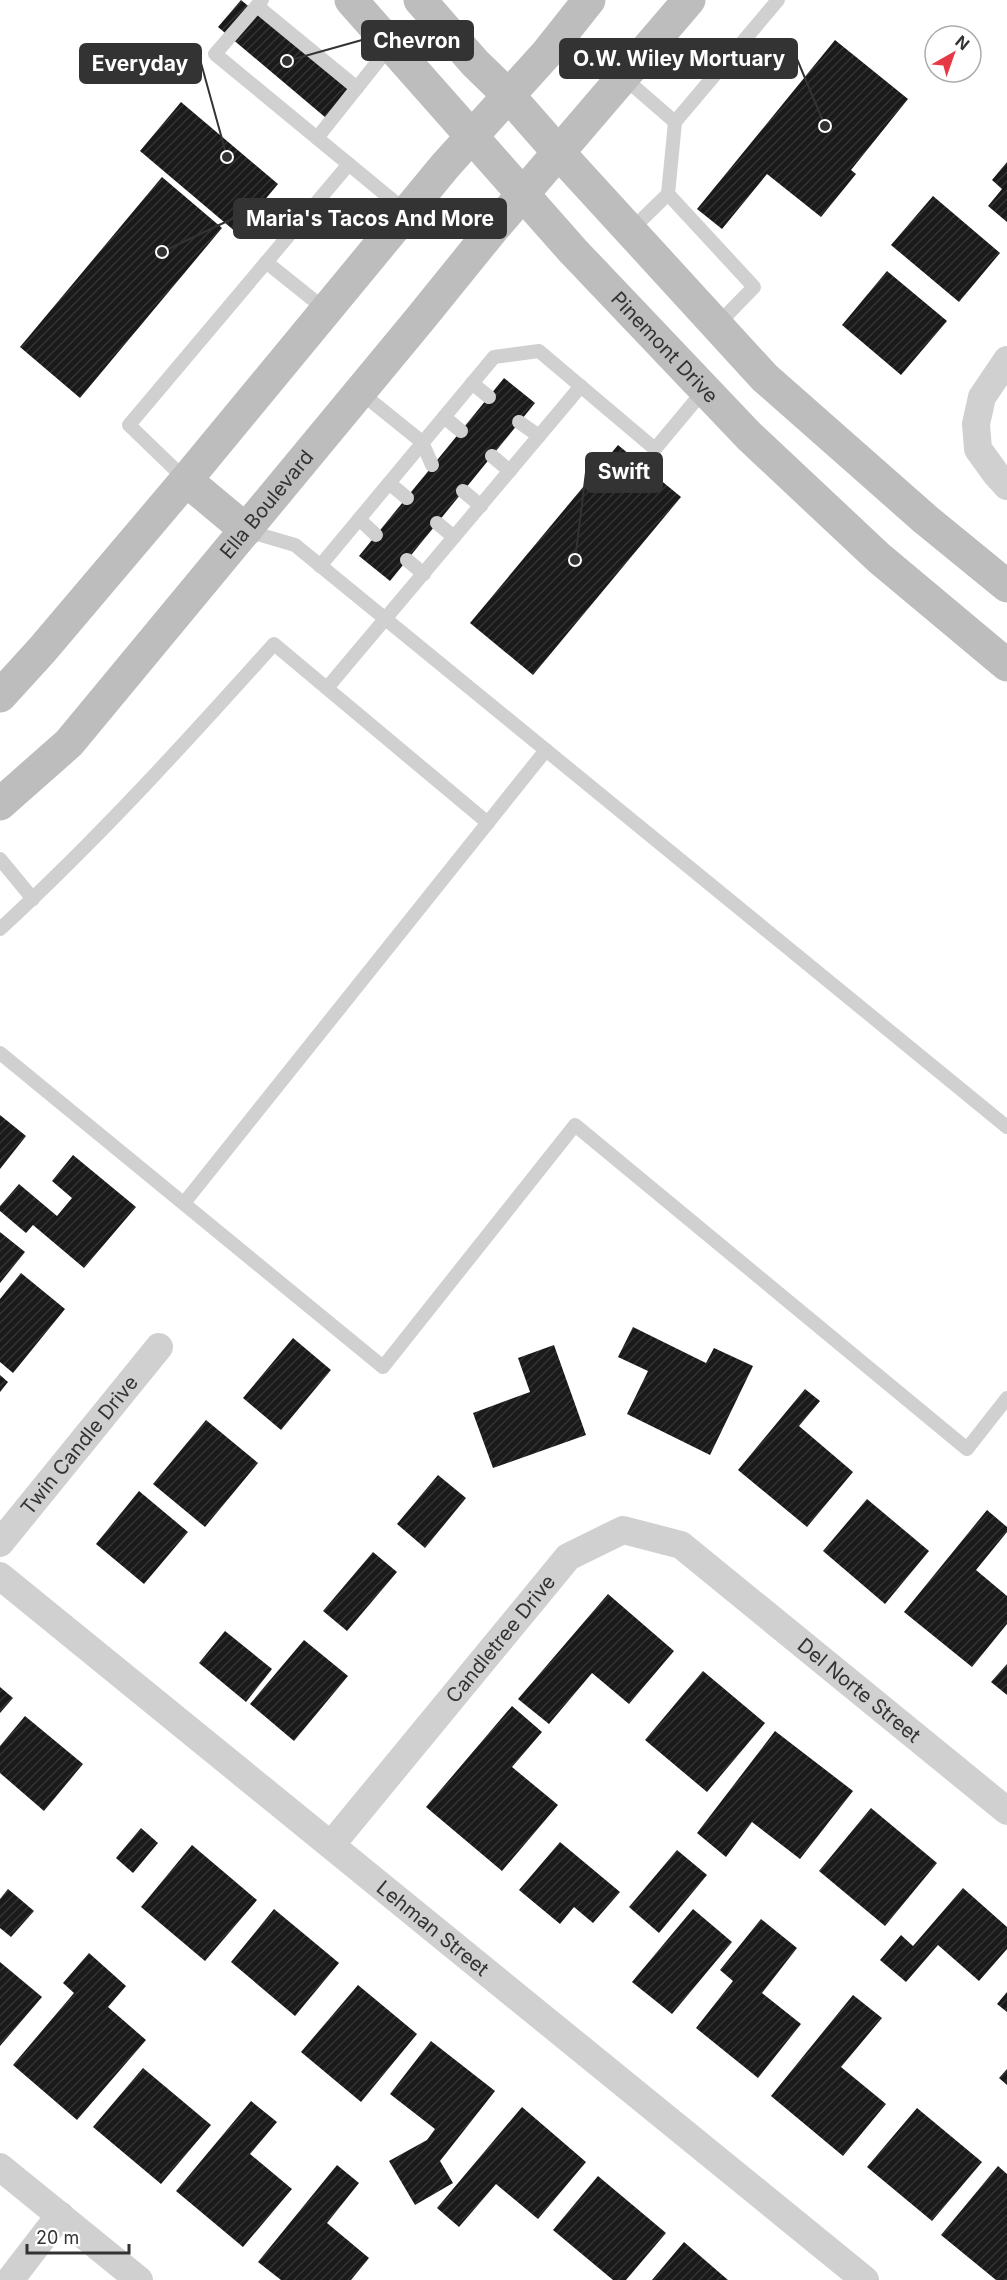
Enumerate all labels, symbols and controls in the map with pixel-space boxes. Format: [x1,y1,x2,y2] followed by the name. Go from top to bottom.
[362,21,473,60] callout: Chevron
[923,24,983,84] north arrow
[373,28,461,53] text: Chevron
[952,31,974,54] text: N
[560,39,797,78] callout: O.W. Wiley Mortuary
[80,44,201,83] callout: Everyday
[573,46,785,71] text: O.W. Wiley Mortuary
[92,51,189,76] text: Everyday
[234,199,506,238] callout: Maria's Tacos And More
[246,206,494,231] text: Maria's Tacos And More
[606,287,723,408] street label: Pinemont Drive
[215,445,318,563] street label: Ella Boulevard
[586,453,662,492] callout: Swift
[598,459,651,484] text: Swift
[16,1371,143,1520] street label: Twin Candle Drive
[441,1570,560,1708] street label: Candletree Drive
[793,1633,926,1748] street label: Del Norte Street
[372,1876,494,1981] street label: Lehman Street
[27,2217,129,2255] scale bar
[36,2227,79,2248] text: 20 m

